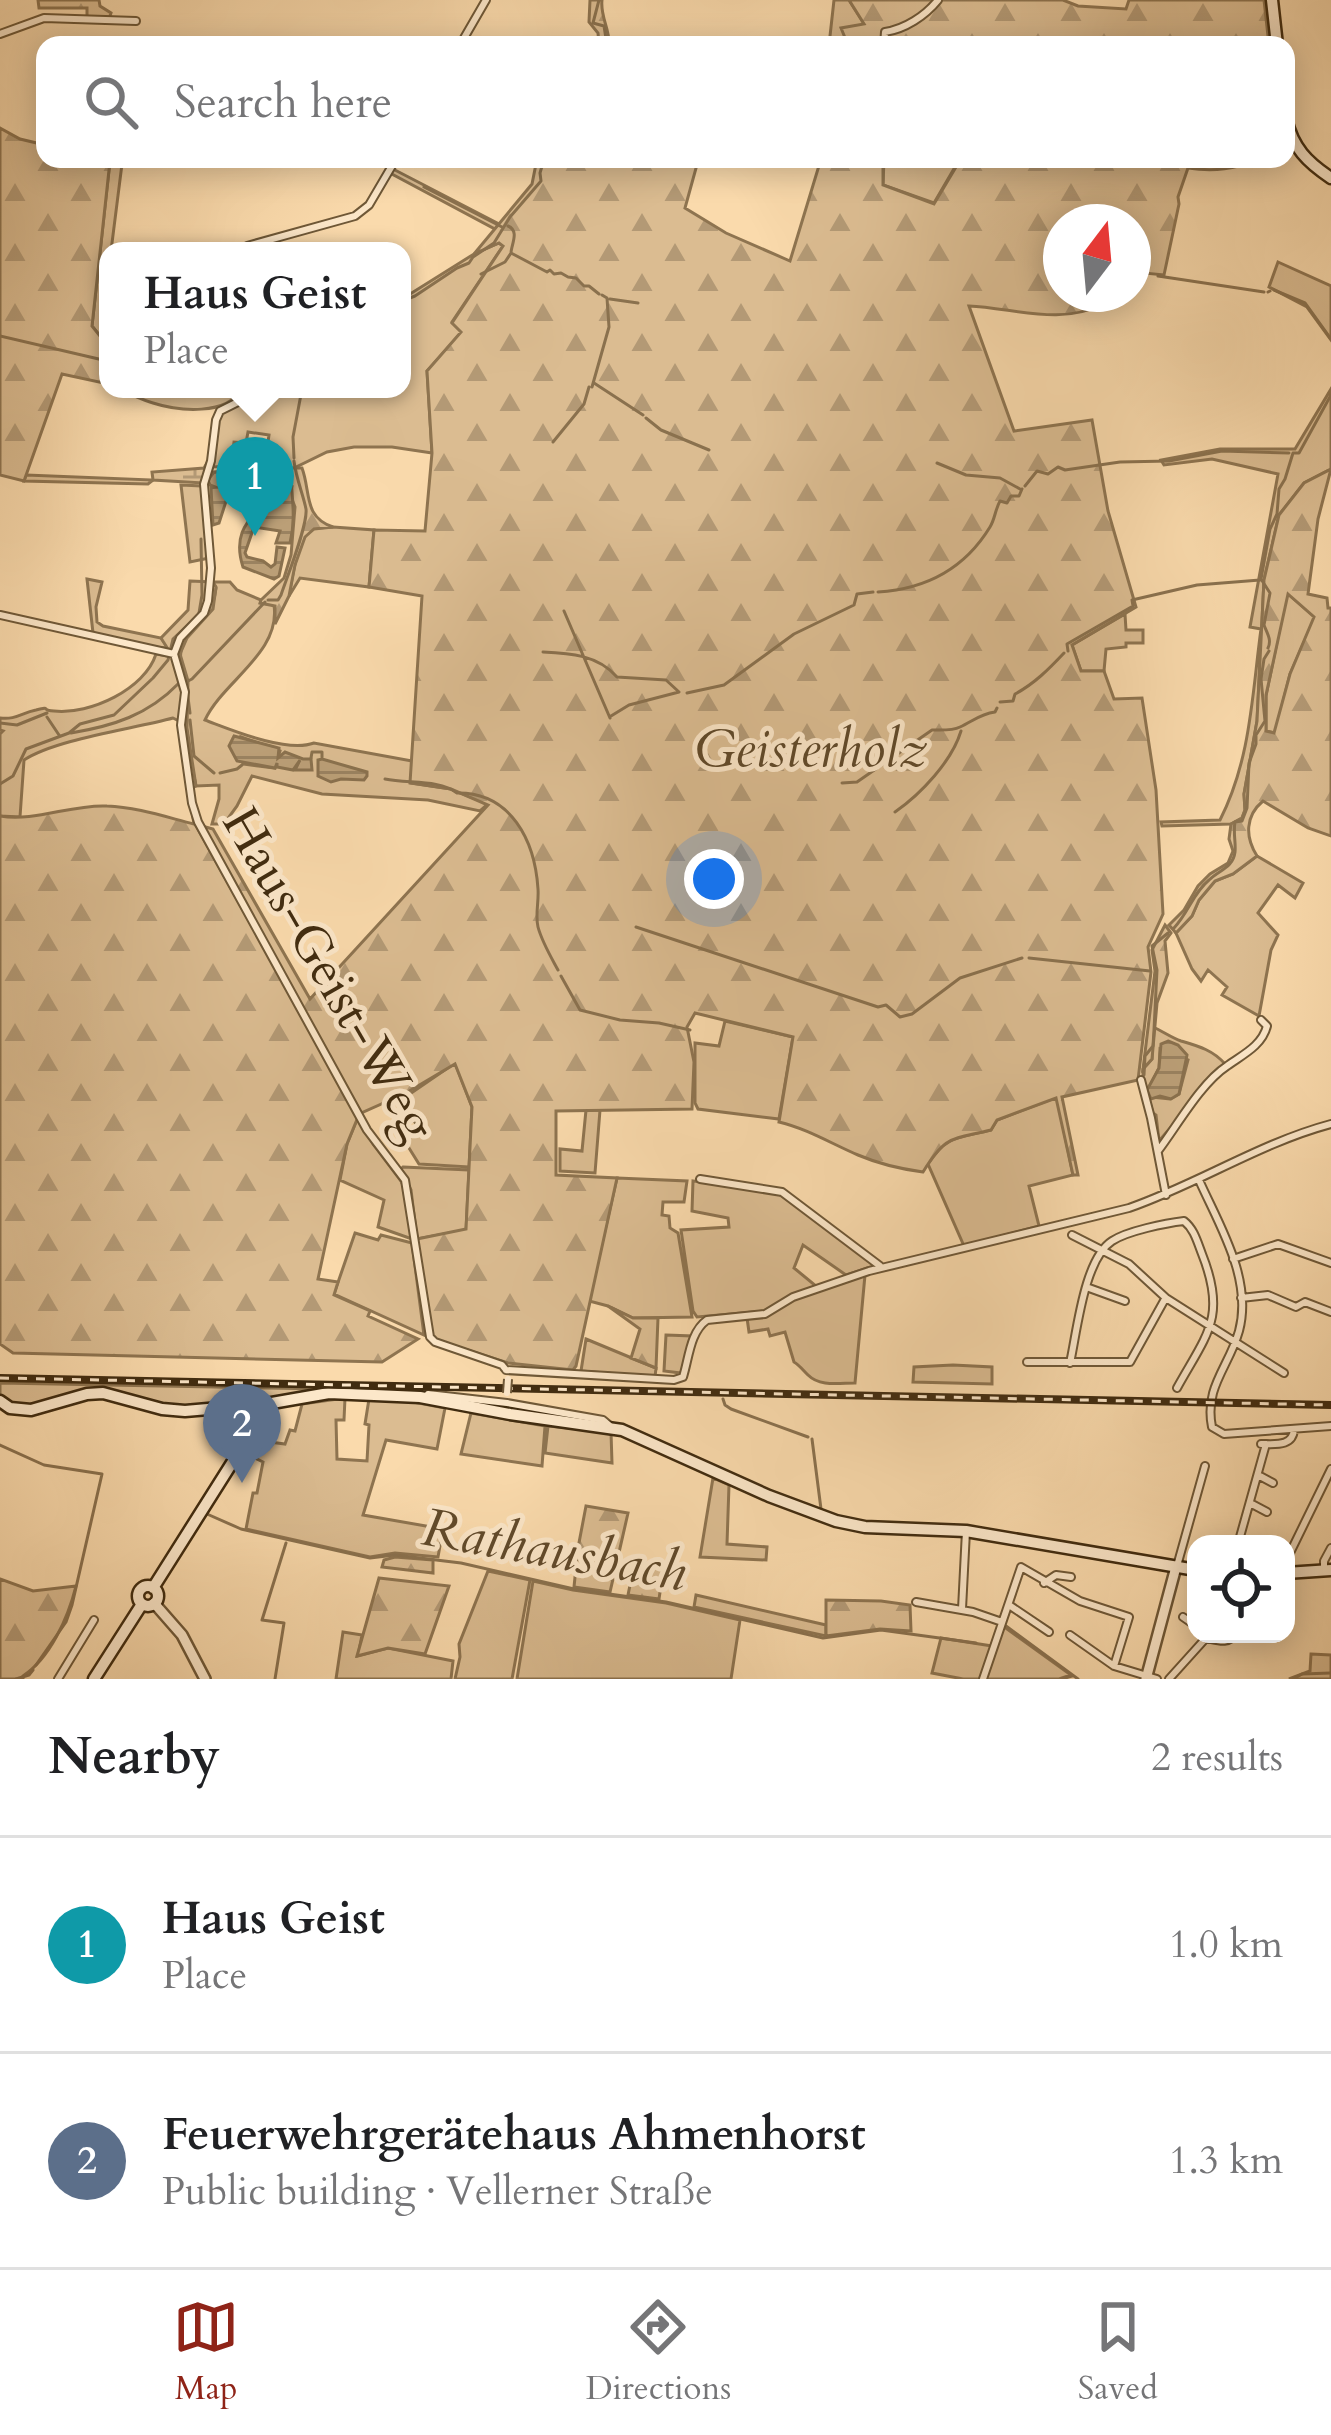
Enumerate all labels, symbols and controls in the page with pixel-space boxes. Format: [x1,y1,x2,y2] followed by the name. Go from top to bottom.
[36,36,1295,168] search box
[78,69,144,135] icon: search
[174,72,392,133] text: Search here
[1043,204,1151,312] north arrow
[99,242,411,398] popup
[144,263,366,324] text: Haus Geist
[144,324,229,377] text: Place
[216,437,294,536] pin: 1
[695,715,928,785] park label: Geisterholz
[205,794,453,1154] street label: Haus-Geist-Weg
[684,849,744,909] your location
[203,1384,281,1483] pin: 2
[416,1492,692,1610] water label: Rathausbach
[1187,1535,1295,1643] map controls
[1187,1535,1295,1643] button: locate
[48,1722,220,1792] text: Nearby
[1151,1731,1283,1784] text: 2 results
[162,1888,385,1949] text: Haus Geist
[77,1918,97,1971] text: 1
[1169,1918,1283,1971] text: 1.0 km
[162,1949,247,2002] text: Place
[162,2104,866,2165] text: Feuerwehrgerätehaus Ahmenhorst
[77,2134,97,2187] text: 2
[1169,2134,1283,2187] text: 1.3 km
[162,2165,713,2218] text: Public building · Vellerner Straße
[173,2294,239,2411] tab: Map
[586,2294,731,2411] tab: Directions
[1078,2294,1158,2411] tab: Saved

